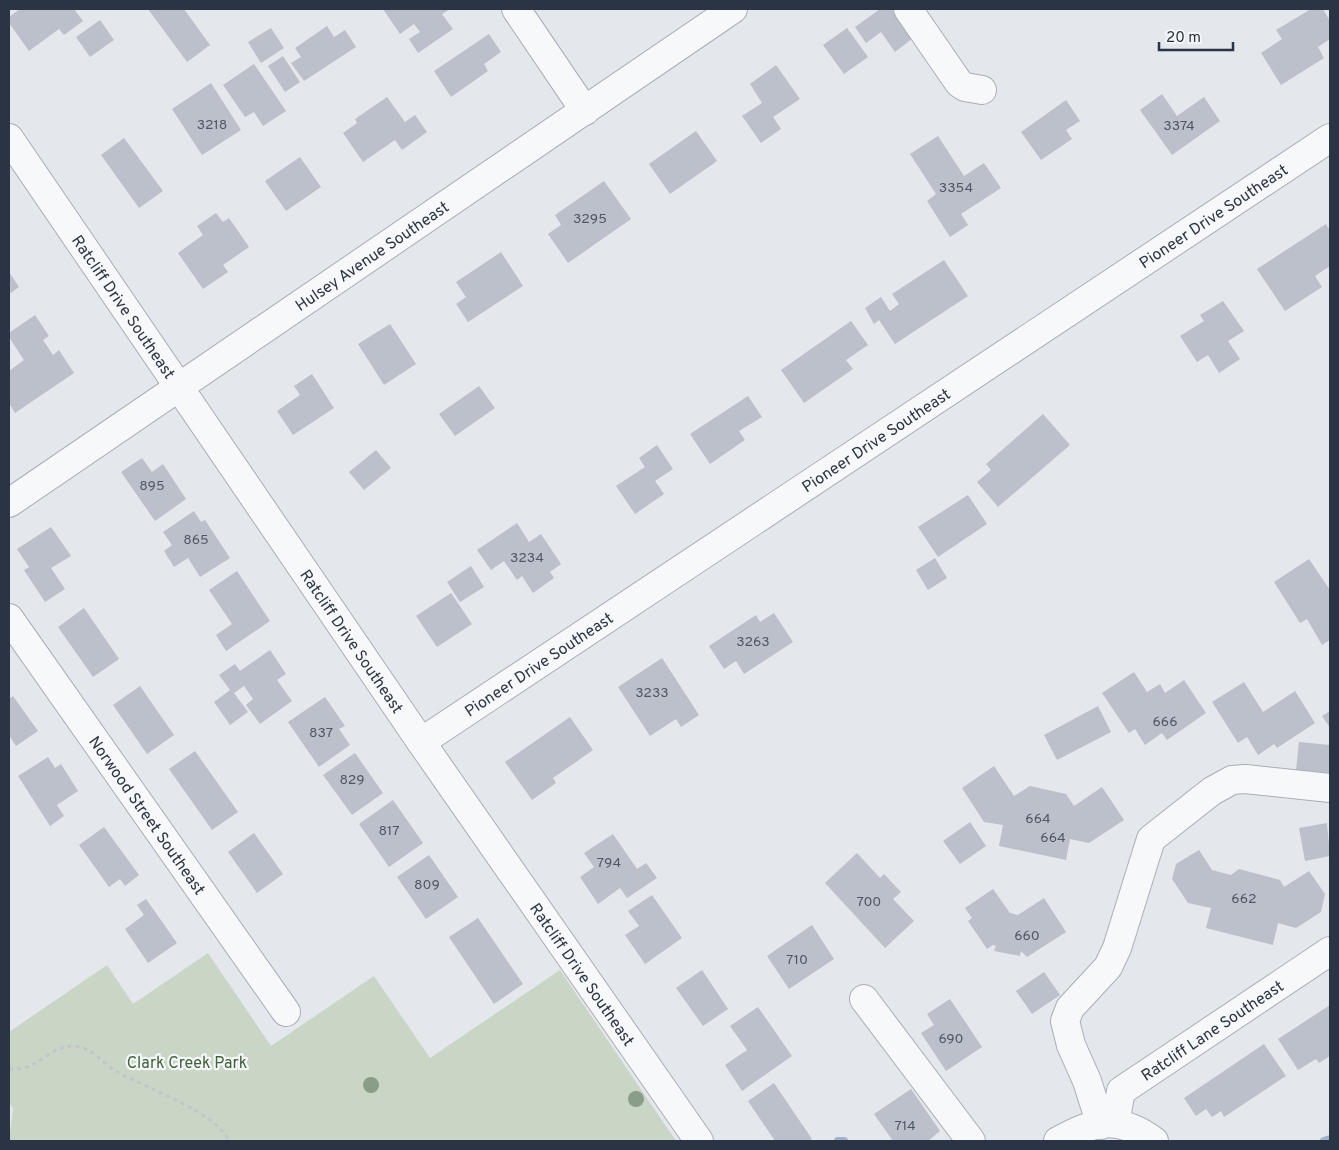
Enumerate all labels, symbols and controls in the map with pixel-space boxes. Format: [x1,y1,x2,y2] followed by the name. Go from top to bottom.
[1159,20,1233,52] scale bar
[1166,29,1201,48] text: 20 m
[197,117,227,134] house number: 3218
[1163,118,1195,135] house number: 3374
[1136,161,1292,274] street label: Pioneer Drive Southeast
[939,180,973,197] house number: 3354
[292,198,453,317] street label: Hulsey Avenue Southeast
[573,211,607,228] house number: 3295
[66,232,178,383] street label: Ratcliff Drive Southeast
[799,385,955,498] street label: Pioneer Drive Southeast
[139,478,165,495] house number: 895
[183,532,209,549] house number: 865
[510,550,544,567] house number: 3234
[294,566,407,718] street label: Ratcliff Drive Southeast
[461,609,618,722] street label: Pioneer Drive Southeast
[736,634,770,651] house number: 3263
[635,685,669,702] house number: 3233
[1152,714,1178,731] house number: 666
[309,725,333,742] house number: 837
[83,733,209,900] street label: Norwood Street Southeast
[339,772,365,789] house number: 829
[1025,811,1051,828] house number: 664
[379,823,400,840] house number: 817
[1040,830,1066,847] house number: 664
[597,855,621,872] house number: 794
[414,877,440,894] house number: 809
[1231,891,1257,908] house number: 662
[857,894,881,911] house number: 700
[524,900,638,1051] street label: Ratcliff Drive Southeast
[1014,928,1040,945] house number: 660
[786,952,808,969] house number: 710
[1138,977,1288,1087] street label: Ratcliff Lane Southeast
[938,1031,964,1048] house number: 690
[127,1054,247,1074] park label: Clark Creek Park
[894,1118,916,1135] house number: 714

